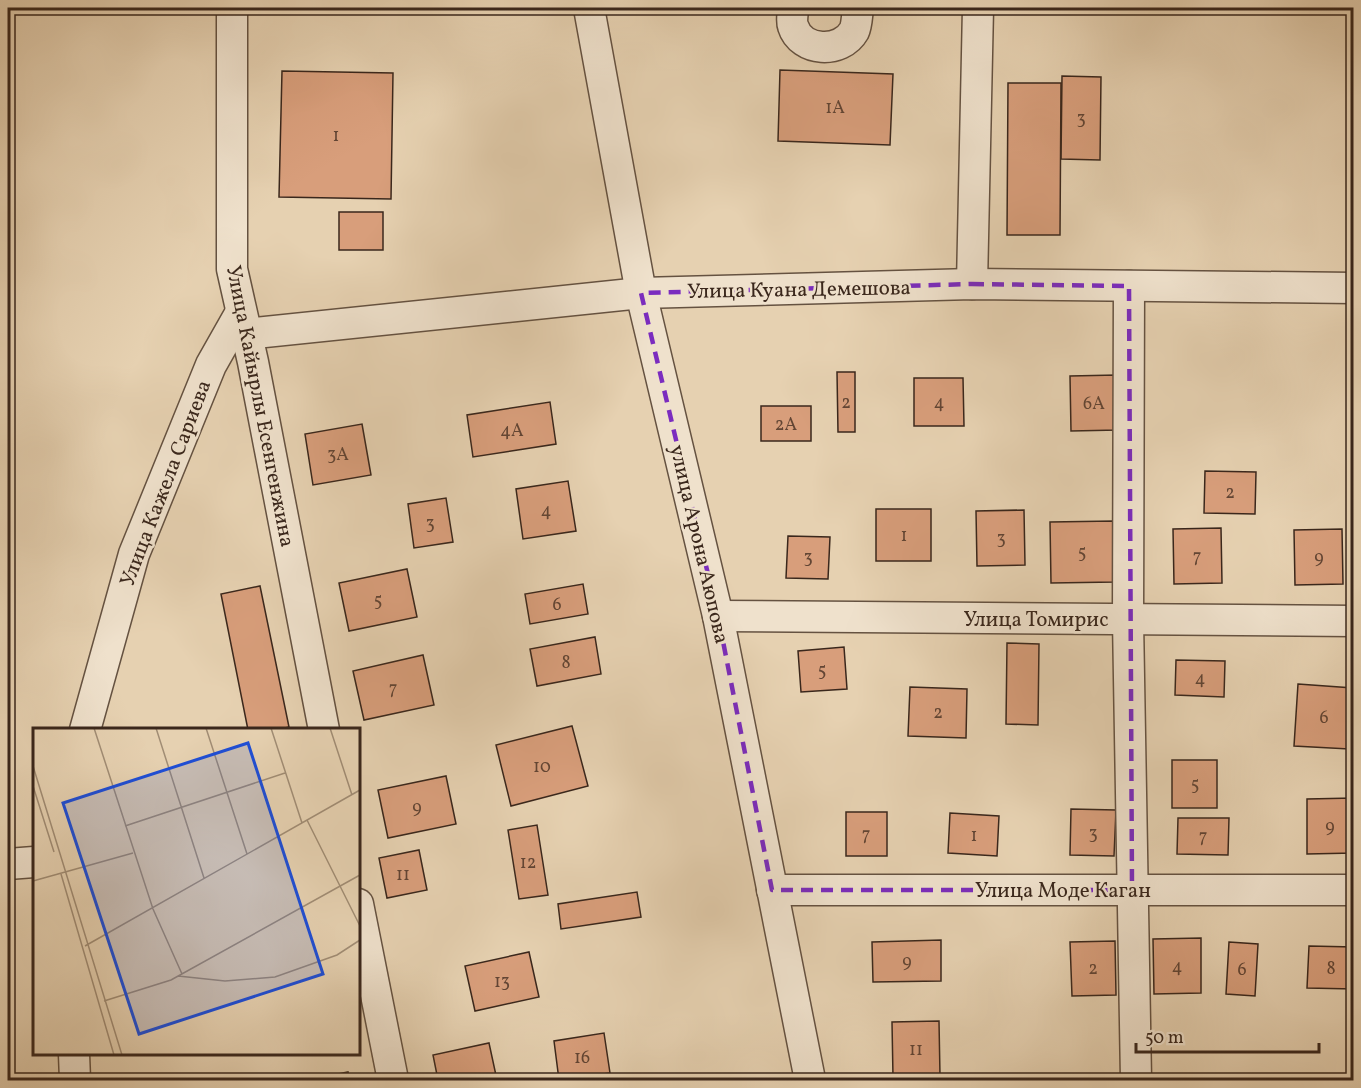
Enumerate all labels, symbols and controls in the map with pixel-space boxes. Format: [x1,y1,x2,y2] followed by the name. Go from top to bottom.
[825,96,845,121] house number: 1А
[1076,107,1086,132] house number: 3
[333,124,339,149] house number: 1
[218,263,301,550] street label: Улица Кайырлы Есенгенжина
[687,274,911,307] street label: Улица Куана Демешова
[114,376,219,591] street label: Улица Кажела Сариева
[841,391,851,416] house number: 2
[934,391,944,416] house number: 4
[1083,392,1105,417] house number: 6А
[775,413,797,438] house number: 2А
[500,419,524,444] house number: 4А
[662,442,736,647] street label: улица Арона Аюпова
[327,443,349,468] house number: 3А
[1225,481,1235,506] house number: 2
[541,499,551,524] house number: 4
[425,512,435,537] house number: 3
[901,524,907,549] house number: 1
[996,527,1006,552] house number: 3
[1078,541,1086,566] house number: 5
[1193,545,1201,570] house number: 7
[803,546,813,571] house number: 3
[1314,546,1324,571] house number: 9
[374,589,382,614] house number: 5
[552,593,562,618] house number: 6
[963,606,1109,635] street label: Улица Томирис
[561,651,571,676] house number: 8
[818,659,826,684] house number: 5
[1195,667,1205,692] house number: 4
[389,677,397,702] house number: 7
[933,701,943,726] house number: 2
[1319,706,1329,731] house number: 6
[33,728,360,1055] inset map
[533,755,551,780] house number: 10
[1191,773,1199,798] house number: 5
[412,796,422,821] house number: 9
[1325,815,1335,840] house number: 9
[1088,822,1098,847] house number: 3
[862,823,870,848] house number: 7
[971,824,977,849] house number: 1
[1199,825,1207,850] house number: 7
[520,851,536,876] house number: 12
[396,863,410,888] house number: 11
[975,877,1151,906] street label: Улица Моде Каган
[902,950,912,975] house number: 9
[1172,955,1182,980] house number: 4
[1088,957,1098,982] house number: 2
[1326,957,1336,982] house number: 8
[1237,958,1247,983] house number: 6
[494,970,510,995] house number: 13
[1136,1016,1319,1054] scale bar
[1145,1026,1184,1051] text: 50 m
[909,1038,923,1063] house number: 11
[574,1046,590,1071] house number: 16

